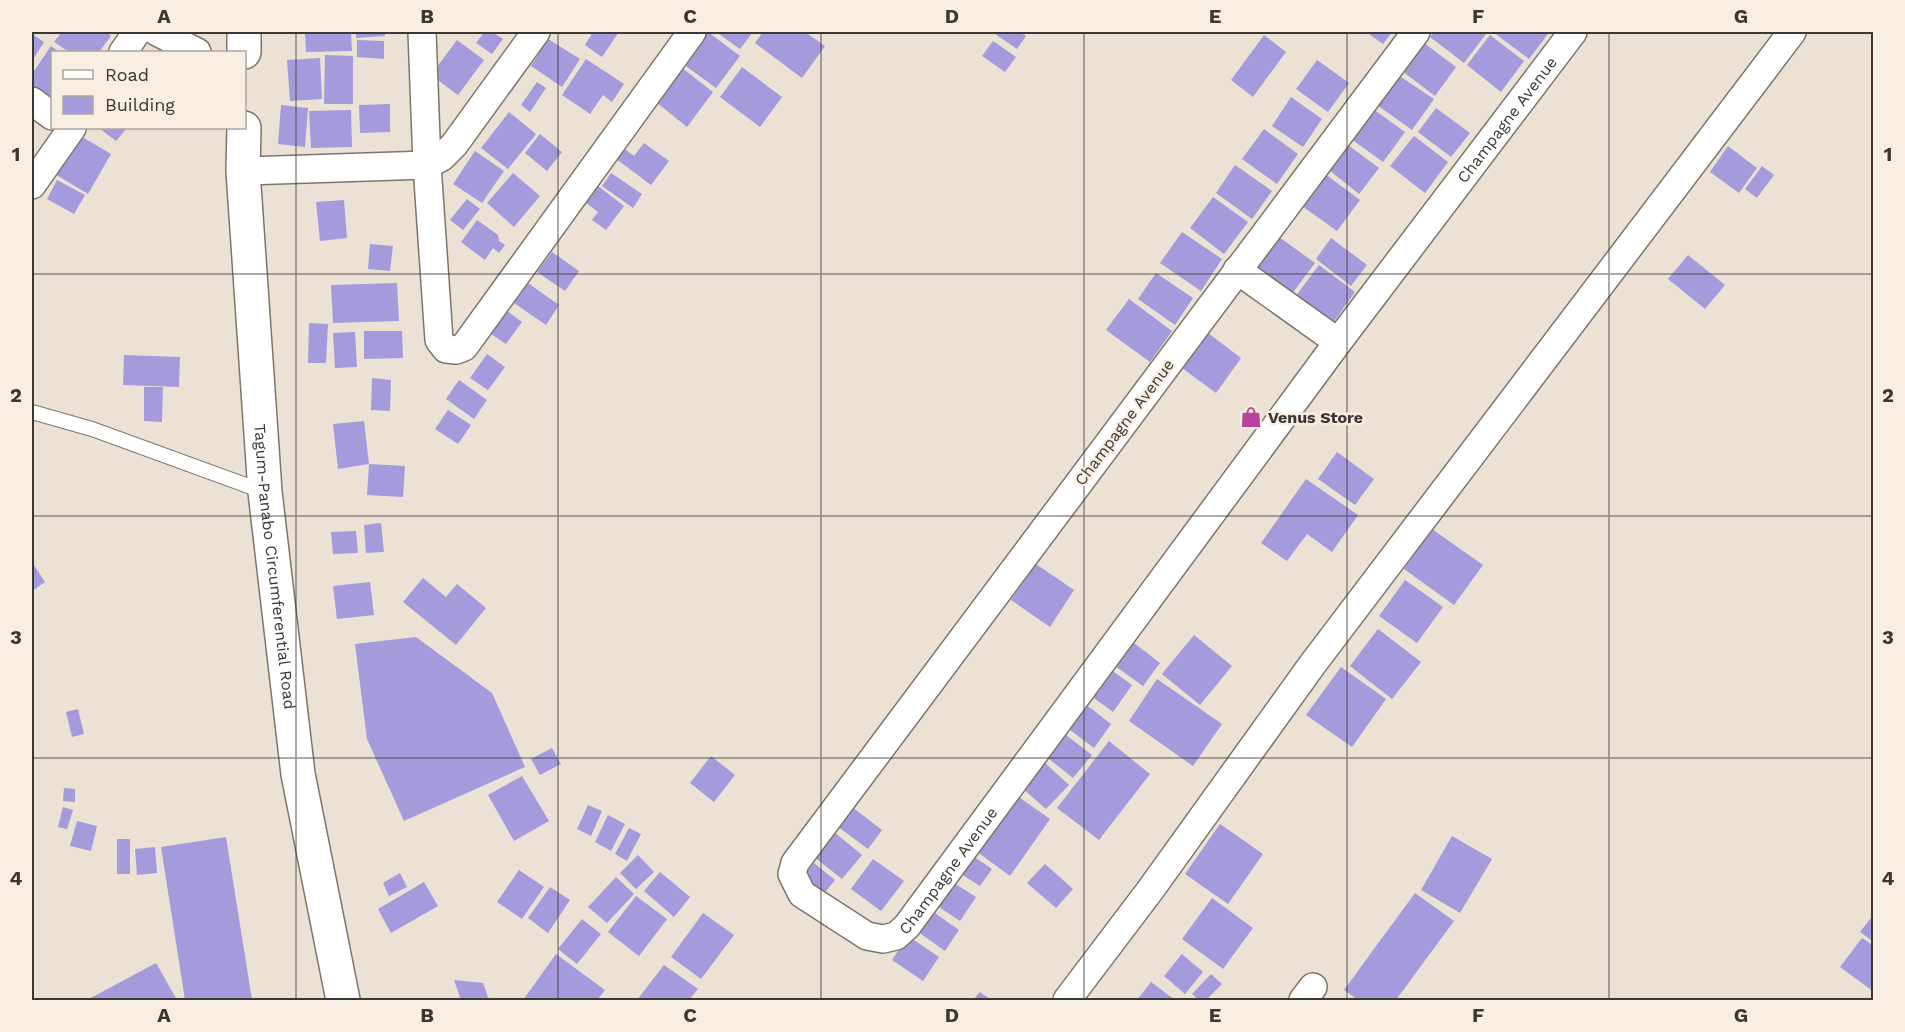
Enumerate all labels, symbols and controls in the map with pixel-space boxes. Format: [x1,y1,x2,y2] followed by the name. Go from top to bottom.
[157,4,171,28] text: A
[420,4,434,28] text: B
[683,4,697,28] text: C
[945,4,959,28] text: D
[1209,4,1221,28] text: E
[1472,4,1484,28] text: F
[1734,4,1748,28] text: G
[51,51,246,129] legend
[1453,53,1561,187] street label: Champagne Avenue
[105,64,149,85] text: Road
[105,94,175,115] text: Building
[12,142,20,166] text: 1
[1884,142,1892,166] text: 1
[1071,355,1178,489] street label: Champagne Avenue
[10,383,22,407] text: 2
[1882,383,1894,407] text: 2
[1239,405,1263,429] shop icon: Venus Store
[1268,408,1363,427] place label: Venus Store
[250,423,299,710] street label: Tagum-Panabo Circumferential Road
[10,625,22,649] text: 3
[1882,625,1894,649] text: 3
[895,803,1002,939] street label: Champagne Avenue
[10,866,23,890] text: 4
[1882,866,1895,890] text: 4
[157,1003,171,1027] text: A
[420,1003,434,1027] text: B
[683,1003,697,1027] text: C
[945,1003,959,1027] text: D
[1209,1003,1221,1027] text: E
[1472,1003,1484,1027] text: F
[1734,1003,1748,1027] text: G

